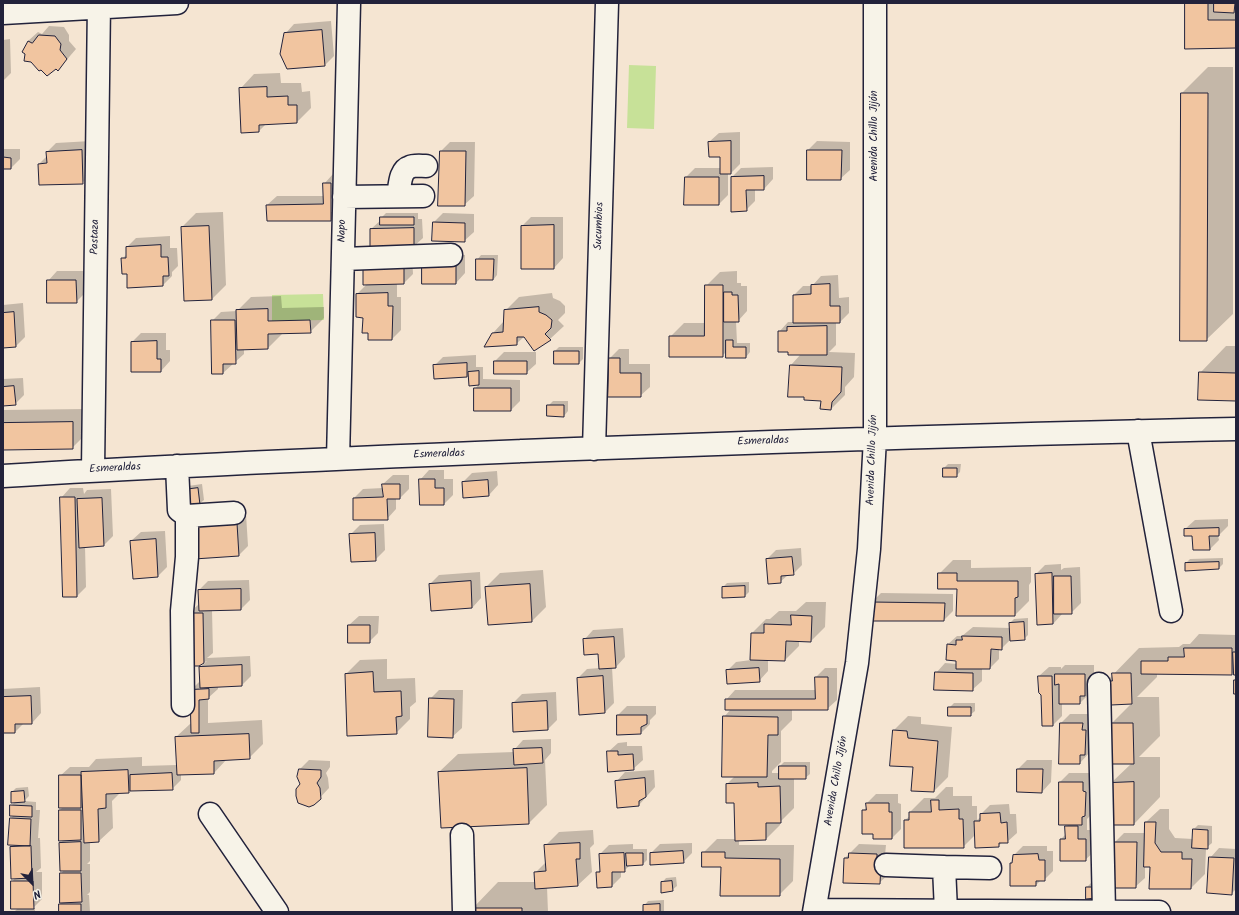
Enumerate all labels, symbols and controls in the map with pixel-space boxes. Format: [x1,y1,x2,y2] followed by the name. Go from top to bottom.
[868,90,882,182] street label: Avenida Chillo Jijón
[593,202,607,250] street label: Sucumbios
[89,219,103,255] street label: Pastaza
[336,219,350,243] street label: Napo
[865,414,881,506] street label: Avenida Chillo Jijón
[737,435,789,449] street label: Esmeraldas
[413,448,465,462] street label: Esmeraldas
[89,461,141,477] street label: Esmeraldas
[823,735,851,827] street label: Avenida Chillo Jijón
[12,863,52,903] north arrow
[30,884,44,904] text: N

